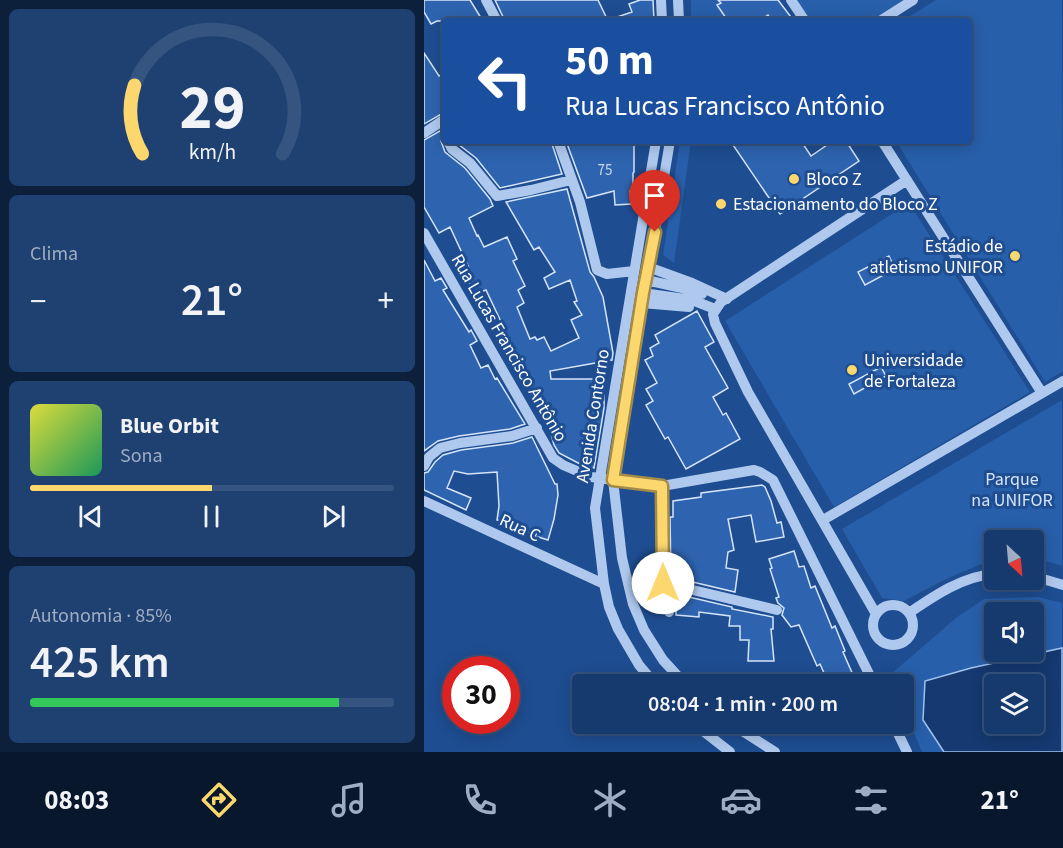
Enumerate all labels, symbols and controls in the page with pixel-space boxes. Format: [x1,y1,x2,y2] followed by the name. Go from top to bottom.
[565,31,654,91] text: 50 m
[466,42,544,120] icon: left
[179,65,245,154] text: 29
[565,87,885,126] text: Rua Lucas Francisco Antônio
[188,138,236,169] text: km/h
[598,160,612,181] house number: 75
[806,167,862,192] place label: Bloco Z
[629,170,680,232] pin
[787,172,801,186] marker: Bloco Z
[638,179,671,212] icon: arrive
[733,192,938,217] place label: Estacionamento do Bloco Z
[714,197,728,211] marker: Estacionamento do Bloco Z
[870,234,1003,280] place label: Estádio de atletismo UNIFOR
[30,240,78,268] text: Clima
[445,249,573,447] street label: Rua Lucas Francisco Antônio
[1008,249,1022,263] marker: Estádio de atletismo UNIFOR
[181,269,243,333] text: 21°
[30,278,46,325] text: −
[378,278,394,325] text: +
[570,347,616,485] street label: Avenida Contorno
[864,348,963,394] place label: Universidade de Fortaleza
[845,363,859,377] marker: Universidade de Fortaleza
[120,410,219,442] text: Blue Orbit
[120,442,163,470] text: Sona
[971,467,1053,513] park label: Parque na UNIFOR
[74,500,107,533] icon: previous
[195,500,228,533] icon: pause
[317,500,350,533] icon: next
[495,508,545,548] street label: Rua C
[984,530,1044,590] north arrow
[984,530,1044,734] map controls
[631,551,695,615] position arrow
[30,602,172,630] text: Autonomia · 85%
[984,602,1044,662] button: sound
[30,631,170,695] text: 425 km
[442,656,520,734] speed limit sign: 30
[984,674,1044,734] button: layers
[648,688,838,720] text: 08:04 · 1 min · 200 m
[198,779,240,821] icon: directions
[328,779,370,821] icon: music
[459,779,501,821] icon: phone
[589,779,631,821] icon: climate
[720,779,762,821] icon: car
[850,779,892,821] icon: filters
[44,781,109,820] text: 08:03
[980,781,1019,820] text: 21°

